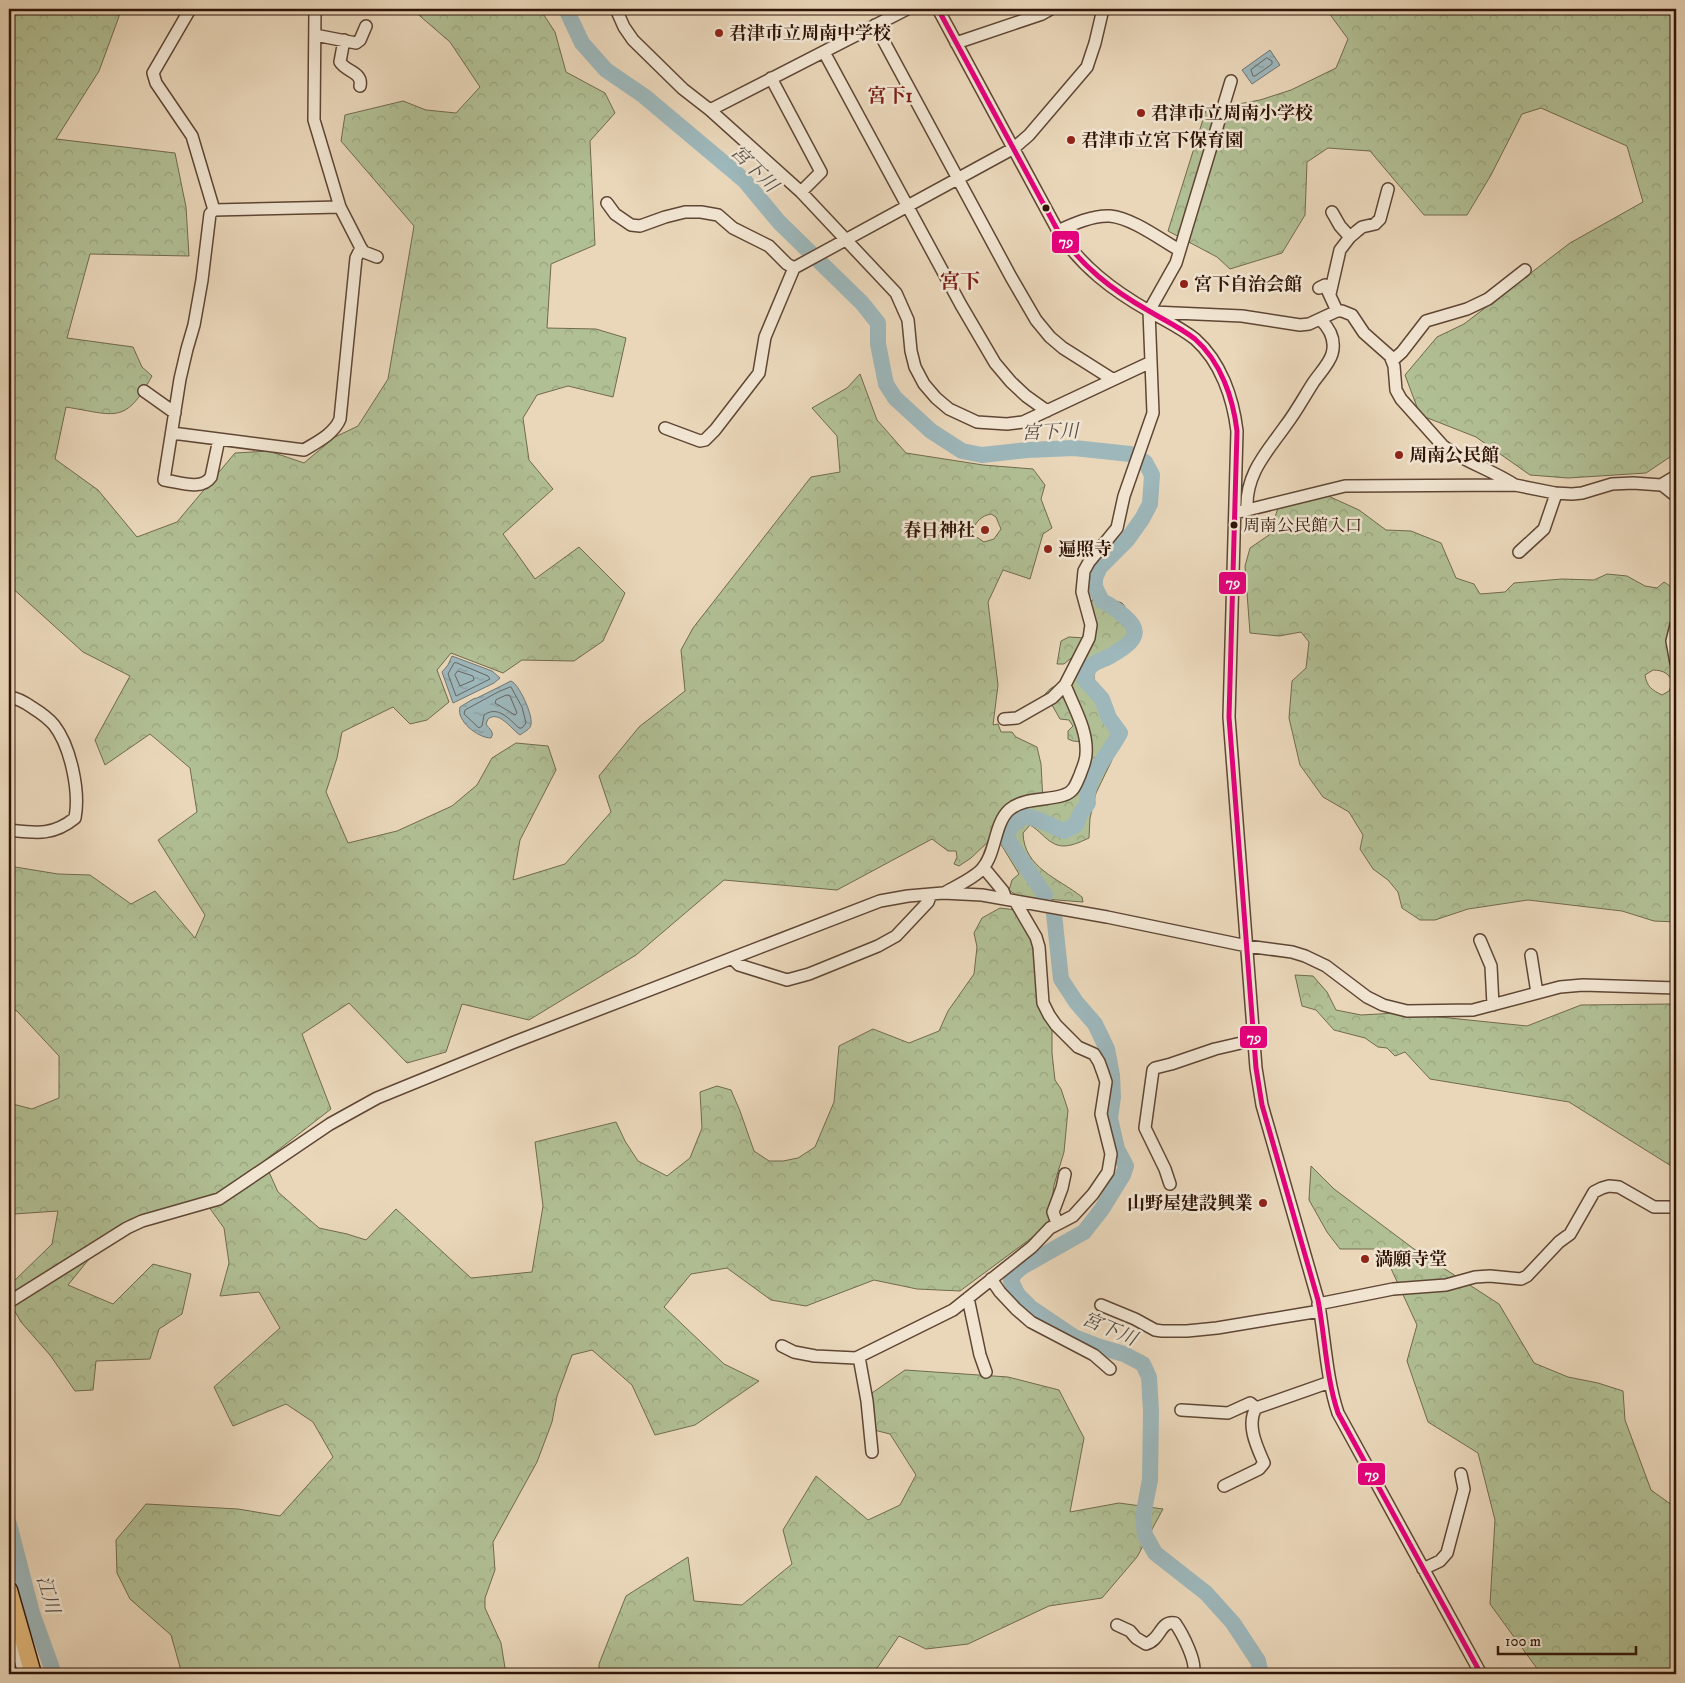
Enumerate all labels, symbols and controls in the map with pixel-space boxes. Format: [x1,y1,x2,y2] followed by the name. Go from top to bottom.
[729,23,891,45] place label: 君津市立周南中学校
[713,27,725,39] marker: 君津市立周南中学校
[868,85,913,108] district label: 宮下1
[1151,103,1313,125] place label: 君津市立周南小学校
[1135,107,1147,119] marker: 君津市立周南小学校
[1081,130,1243,152] place label: 君津市立宮下保育園
[1065,134,1077,146] marker: 君津市立宮下保育園
[726,141,784,199] water label: 宮下川
[1041,203,1051,213] unlabelled marker
[1051,230,1080,254] line badge: 79
[1059,233,1073,251] text: 79
[940,270,980,295] district label: 宮下
[1194,274,1302,296] place label: 宮下自治会館
[1178,278,1190,290] marker: 宮下自治会館
[1021,420,1081,445] water label: 宮下川
[1409,445,1499,467] place label: 周南公民館
[1393,449,1405,461] marker: 周南公民館
[1243,515,1362,537] place label: 周南公民館入口
[903,520,975,542] place label: 春日神社
[1229,520,1239,530] marker: 周南公民館入口
[979,524,991,536] marker: 春日神社
[1058,539,1112,561] place label: 遍照寺
[1042,543,1054,555] marker: 遍照寺
[1218,571,1247,595] line badge: 79
[1226,574,1240,592] text: 79
[1239,1025,1268,1049] line badge: 79
[1247,1029,1261,1047] text: 79
[1127,1193,1253,1215] place label: 山野屋建設興業
[1257,1197,1269,1209] marker: 山野屋建設興業
[1375,1249,1447,1271] place label: 満願寺堂
[1359,1253,1371,1265] marker: 満願寺堂
[1079,1308,1142,1352] water label: 宮下川
[1357,1462,1386,1486] line badge: 79
[1365,1466,1379,1484] text: 79
[31,1573,64,1618] water label: 江川
[1498,1623,1635,1655] scale bar
[1505,1632,1541,1651] text: 100 m

